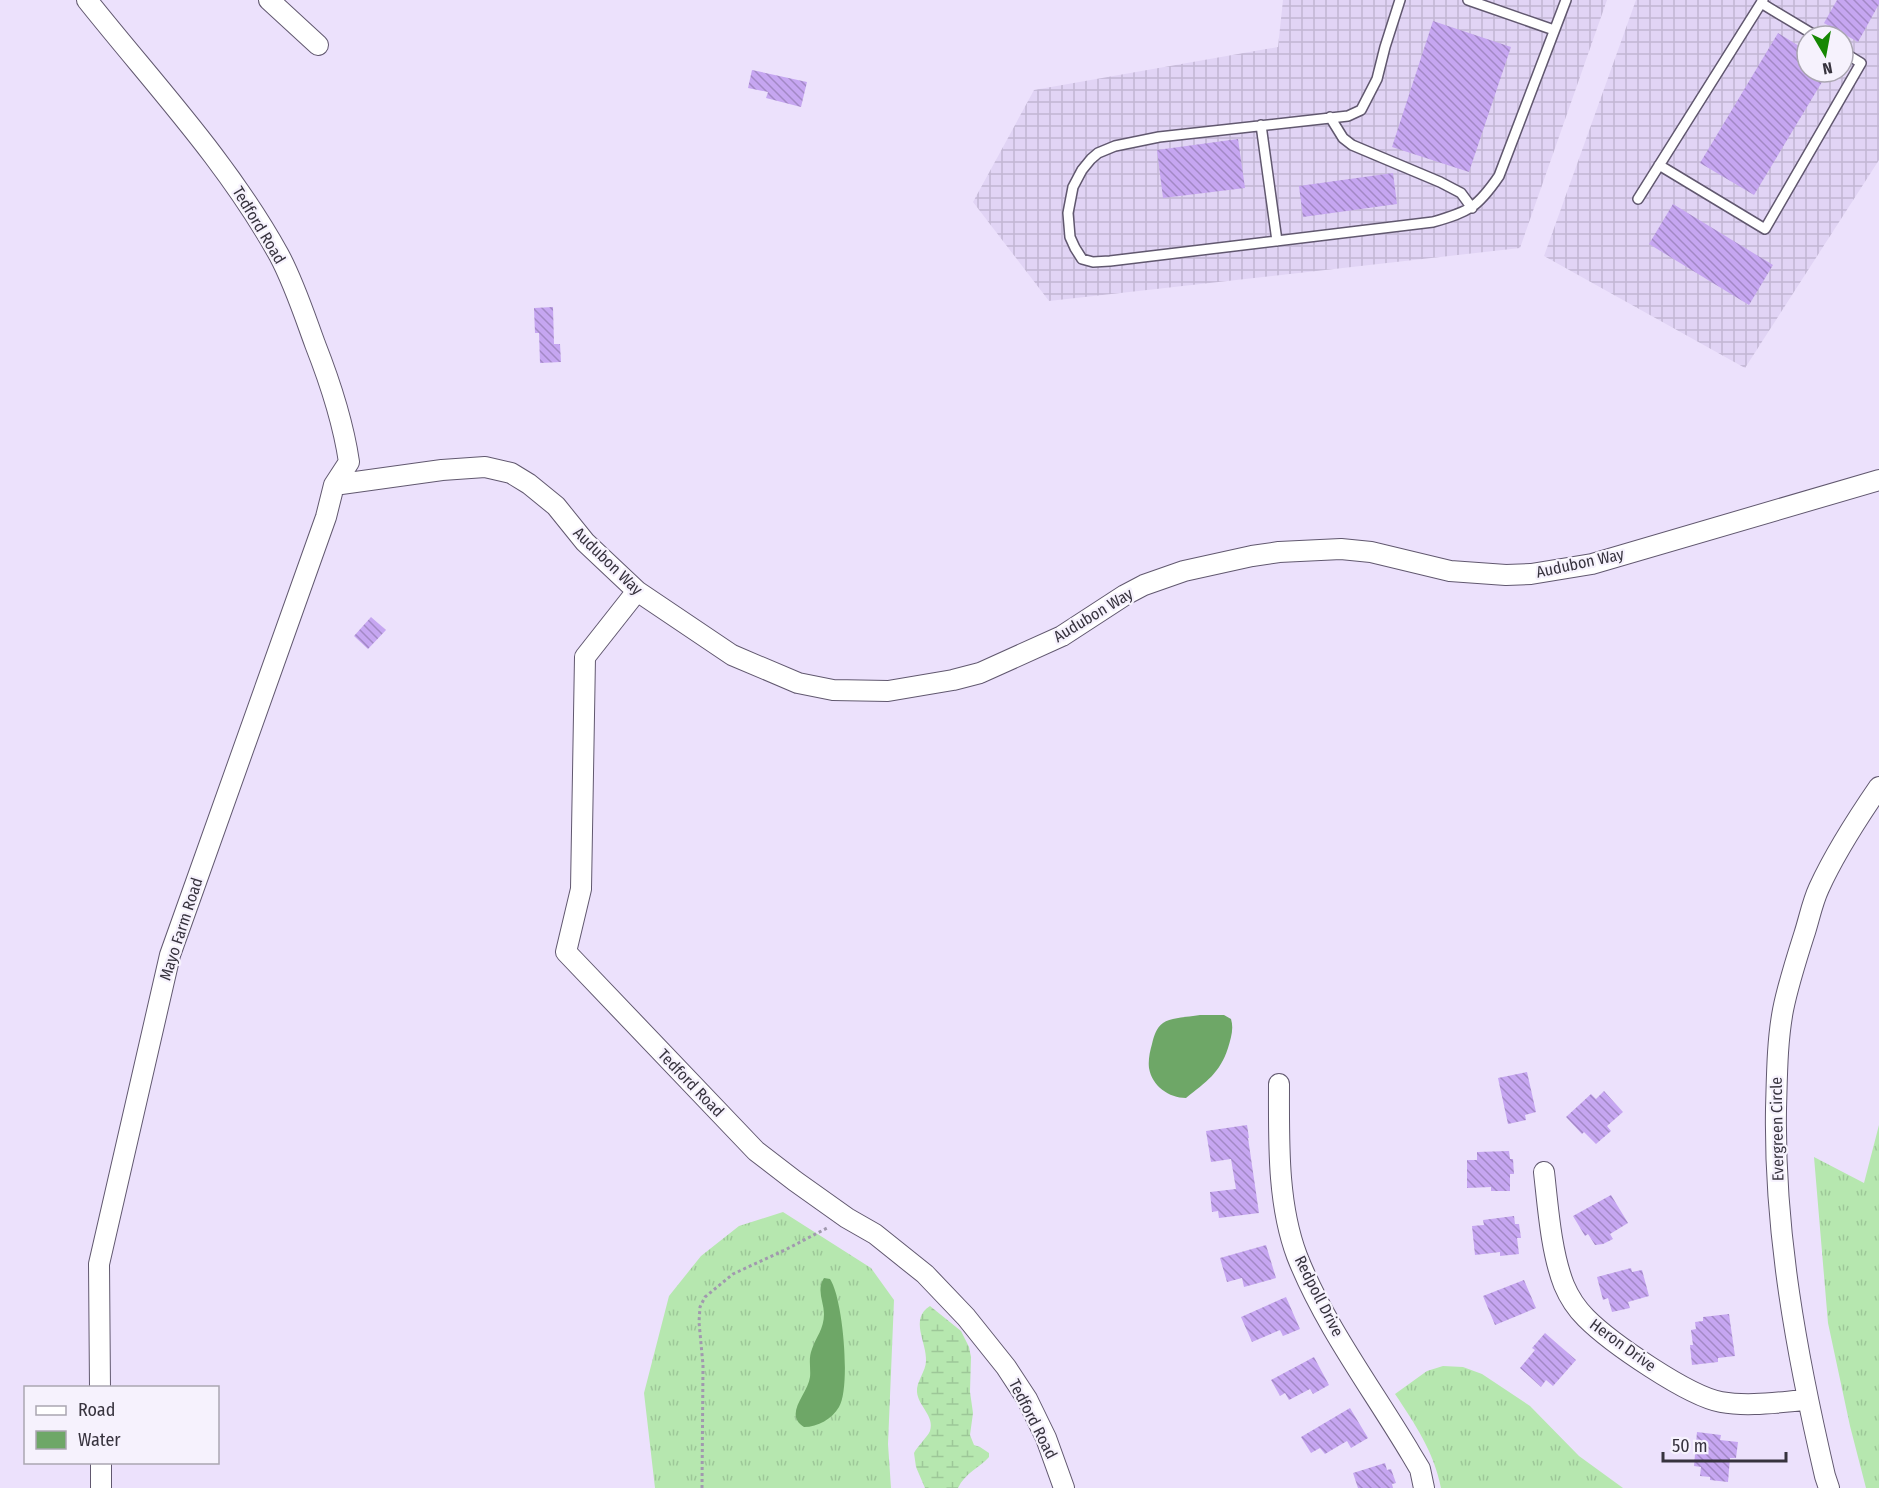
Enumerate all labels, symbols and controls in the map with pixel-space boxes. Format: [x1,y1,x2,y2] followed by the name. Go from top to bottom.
[1795,24,1855,84] north arrow
[1821,58,1834,78] text: N
[229,183,289,267] street label: Tedford Road
[569,523,647,599] street label: Audubon Way
[1534,544,1626,582] street label: Audubon Way
[1050,583,1137,646] street label: Audubon Way
[155,875,207,983] street label: Mayo Farm Road
[654,1045,728,1121] street label: Tedford Road
[1767,1077,1787,1181] street label: Evergreen Circle
[1291,1252,1347,1340] street label: Redpoll Drive
[1586,1315,1660,1375] street label: Heron Drive
[1005,1376,1061,1462] street label: Tedford Road
[24,1386,219,1464] legend
[78,1399,115,1421] text: Road
[1663,1425,1786,1463] scale bar
[78,1429,121,1451] text: Water
[1672,1435,1708,1457] text: 50 m

